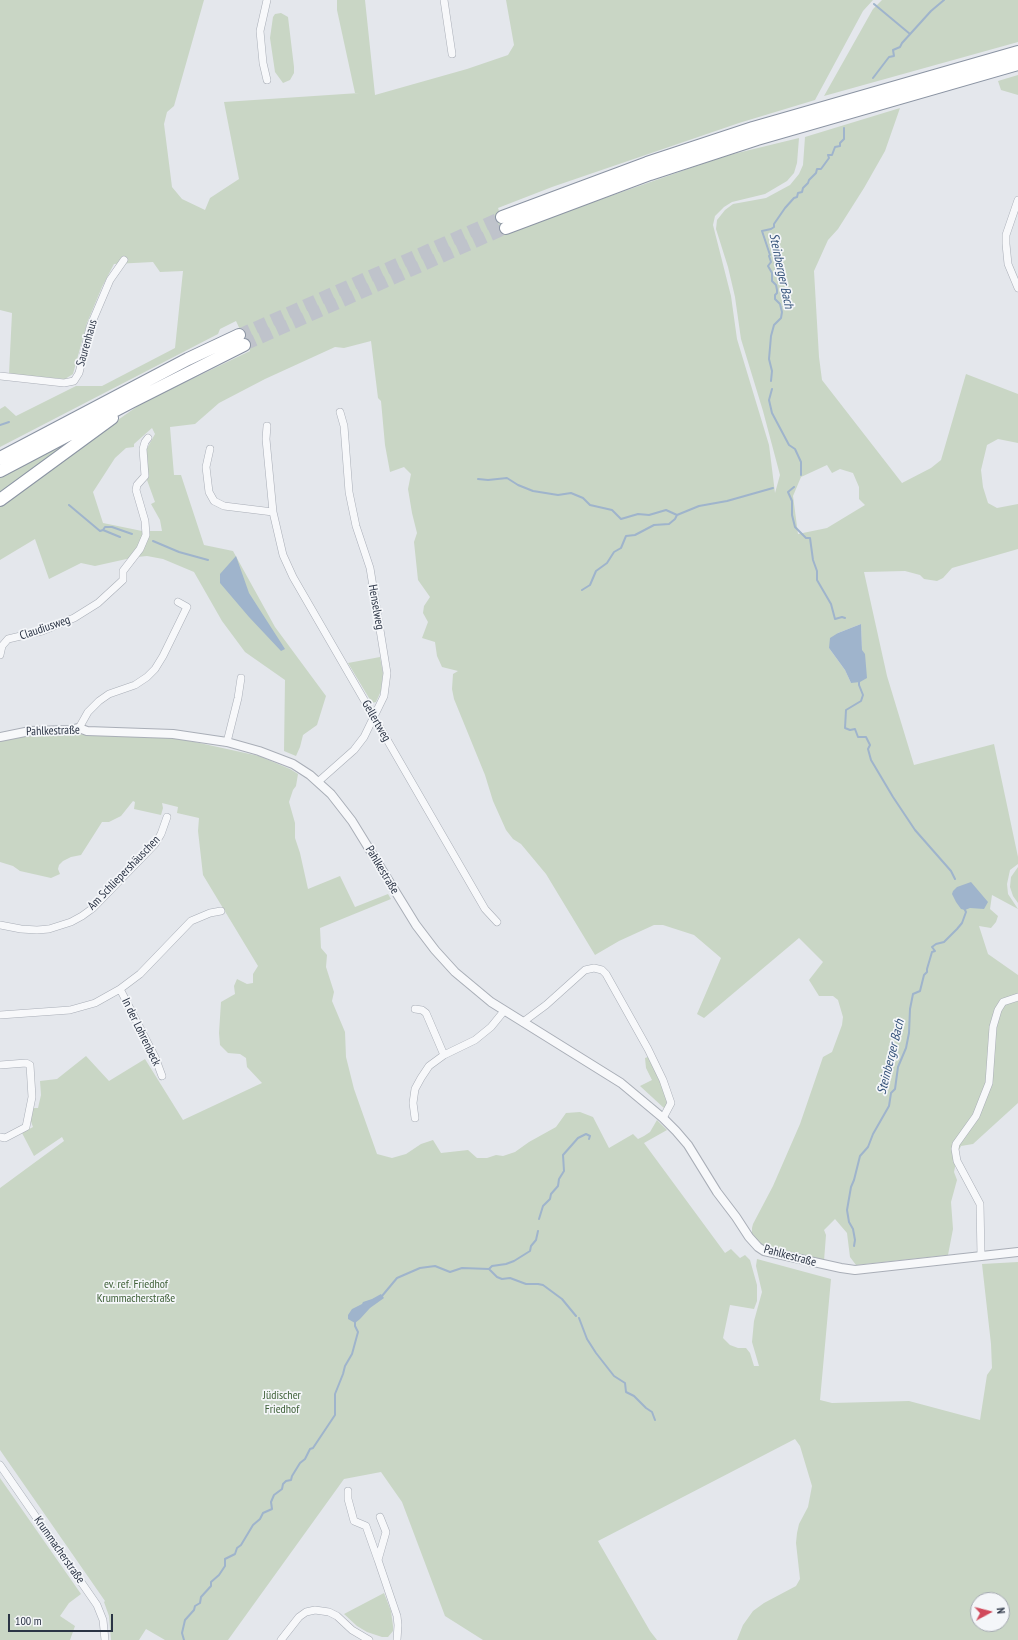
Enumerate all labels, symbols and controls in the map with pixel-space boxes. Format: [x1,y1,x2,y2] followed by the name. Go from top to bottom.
[765,232,797,310] water label: Steinberger Bach
[73,318,101,368] street label: Saurenhaus
[365,583,387,631] street label: Henselweg
[18,613,72,643] street label: Claudiusweg
[358,698,394,744] street label: Gellertweg
[26,723,80,739] street label: Pahlkestraße
[85,833,163,913] street label: Am Schliepershäuschen
[362,843,402,897] street label: Pahlkestraße
[118,996,164,1068] street label: In der Lohrenbeck
[874,1018,908,1096] water label: Steinberger Bach
[762,1242,818,1270] street label: Pahlkestraße
[97,1278,175,1306] park label: ev. ref. Friedhof Krummacherstraße
[263,1389,301,1417] park label: Jüdischer Friedhof
[31,1514,87,1586] street label: Krummacherstraße
[970,1592,1010,1632] north arrow
[10,1606,115,1632] scale bar
[994,1607,1008,1614] text: N
[15,1613,42,1628] text: 100 m

